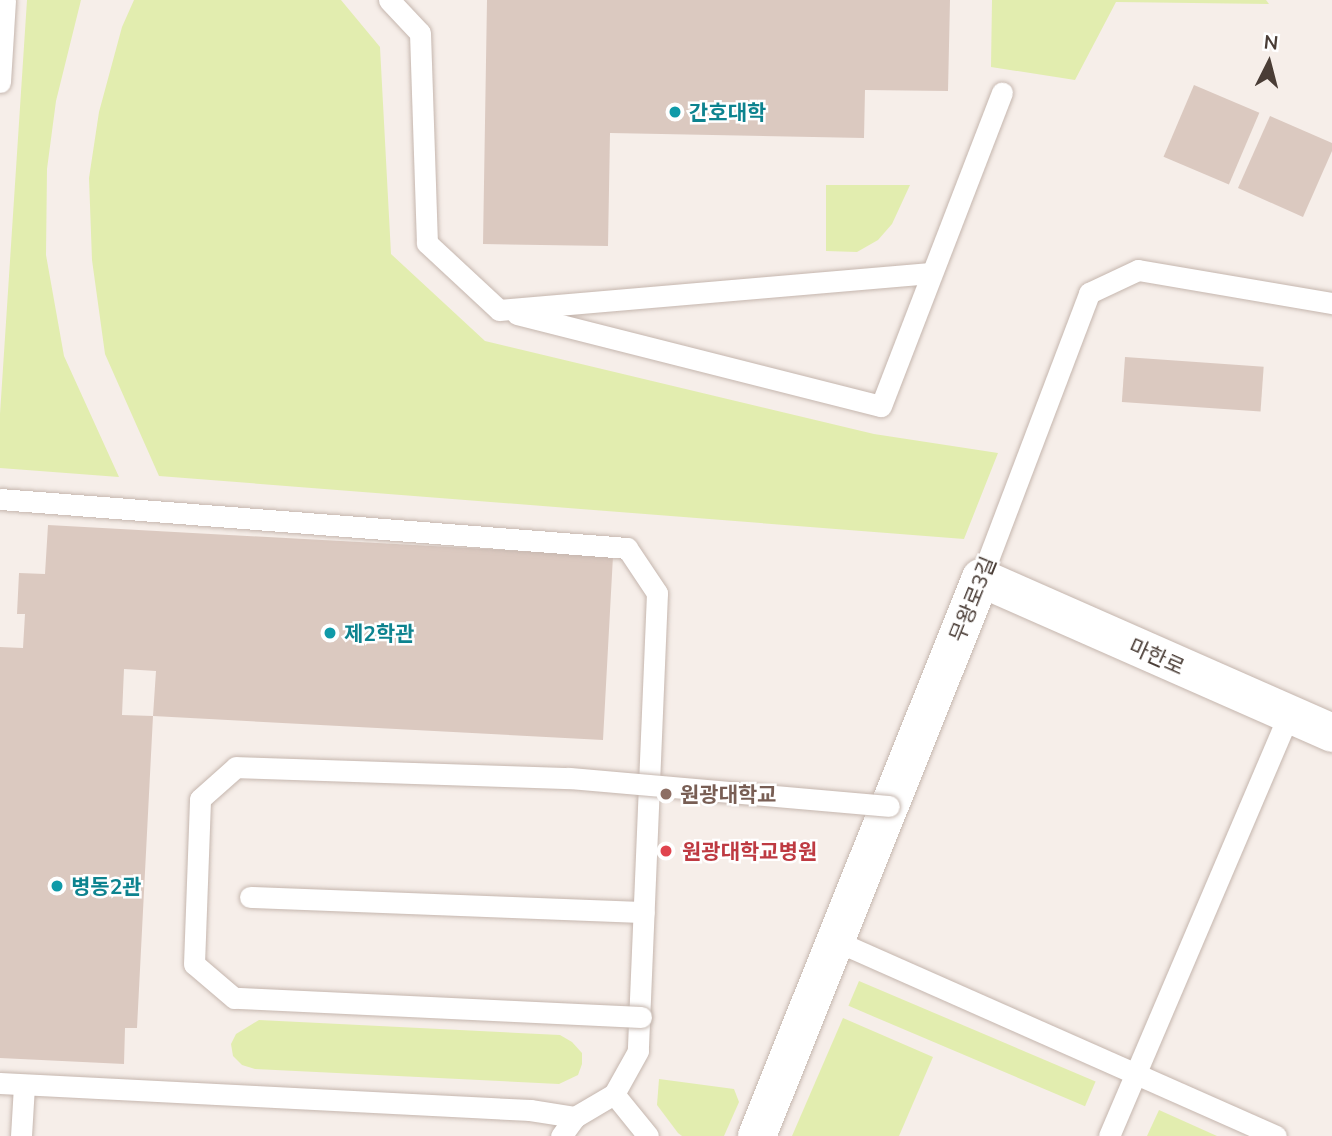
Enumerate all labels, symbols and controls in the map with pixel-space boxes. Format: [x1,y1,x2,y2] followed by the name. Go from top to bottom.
[1234,28,1304,98] north arrow
[1263,29,1280,55] text: N
[689,99,766,125] place label: 간호대학
[667,104,683,120] marker: 간호대학
[943,553,1001,645] street label: 무왕로3길
[344,620,415,646] place label: 제2학관
[322,625,338,641] marker: 제2학관
[1125,633,1189,679] street label: 마한로
[680,781,777,807] place label: 원광대학교
[658,786,674,802] marker: 원광대학교
[682,838,817,864] place label: 원광대학교병원
[656,841,676,861] marker: 원광대학교병원
[71,873,142,899] place label: 병동2관
[49,878,65,894] marker: 병동2관

